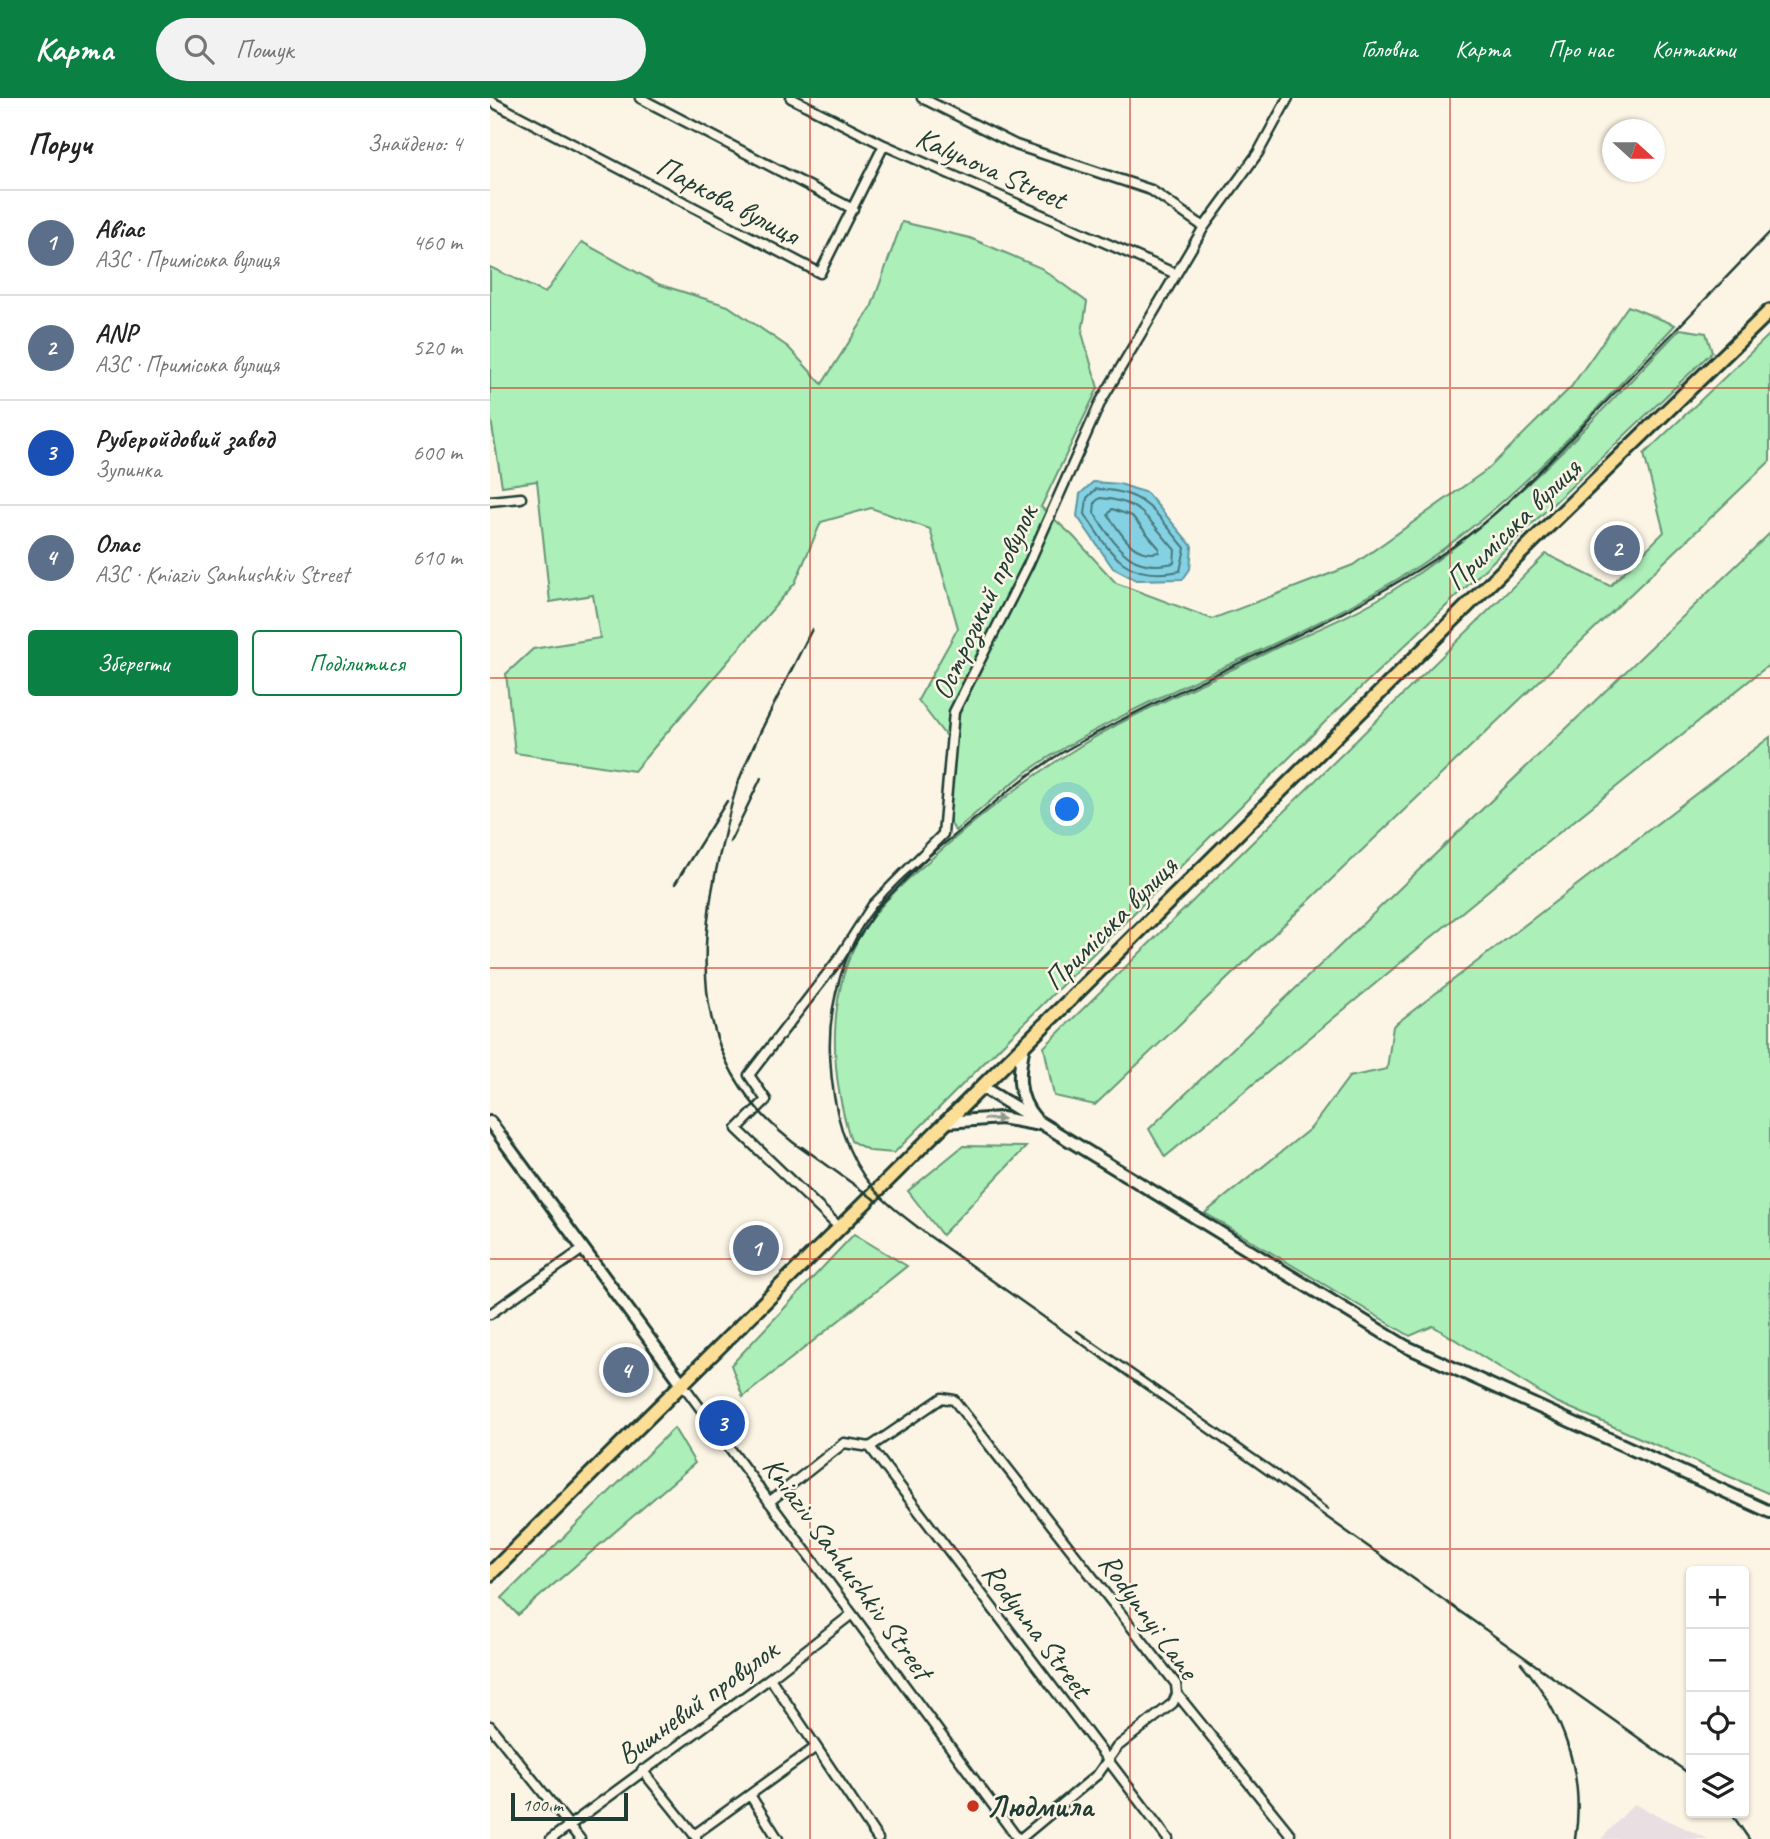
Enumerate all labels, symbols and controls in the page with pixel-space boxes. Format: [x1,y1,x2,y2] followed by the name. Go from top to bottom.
[156,18,646,81] search box
[35,28,114,70] text: Карта
[180,30,218,68] icon: search
[236,33,294,66] text: Пошук
[1361,34,1417,64] text: Головна
[1455,34,1510,64] text: Карта
[1548,34,1614,64] text: Про нас
[1652,34,1735,64] text: Контакти
[910,118,1075,219] street label: Kalynova Street
[1602,119,1665,182] north arrow
[28,125,92,163] text: Поруч
[367,129,462,158] text: Знайдено: 4
[650,147,808,255] street label: Паркова вулиця
[95,212,144,245] text: Авіас
[46,228,56,257] text: 1
[413,228,462,257] text: 460 m
[95,245,279,274] text: АЗС · Приміська вулиця
[95,317,137,350] text: ANP
[46,333,56,362] text: 2
[413,333,462,362] text: 520 m
[95,350,279,379] text: АЗС · Приміська вулиця
[95,422,274,455] text: Руберойдовий завод
[46,438,56,467] text: 3
[413,438,462,467] text: 600 m
[1437,449,1590,598] street label: Приміська вулиця
[95,455,161,484] text: Зупинка
[922,497,1047,706] street label: Острозький провулок
[1594,522,1640,574] pin: 2
[95,527,140,560] text: Олас
[46,543,56,572] text: 4
[413,543,462,572] text: 610 m
[95,560,349,589] text: АЗС · Kniaziv Sanhushkiv Street
[28,630,238,696] button: Зберегти
[252,630,462,696] button: Поділитися
[1050,792,1084,826] your location
[1035,847,1186,998] street label: Приміська вулиця
[983,1113,1005,1125] one-way arrow
[733,1222,779,1274] pin: 1
[603,1344,649,1396] pin: 4
[699,1397,745,1449] pin: 3
[754,1449,944,1690] street label: Kniaziv Sanhushkiv Street
[1090,1545,1209,1688] street label: Rodynnyi Lane
[974,1555,1102,1708] street label: Rodynna Street
[1686,1566,1749,1818] map controls
[1686,1566,1749,1629] button: +
[609,1629,787,1773] street label: Вишневий провулок
[1686,1629,1749,1692] button: −
[1686,1692,1749,1755] button: locate
[1686,1755,1749,1818] button: layers
[987,1787,1096,1825] place label: Людмила
[511,1790,628,1822] scale bar
[522,1793,563,1817] text: 100 m
[965,1798,981,1814] marker: Людмила

